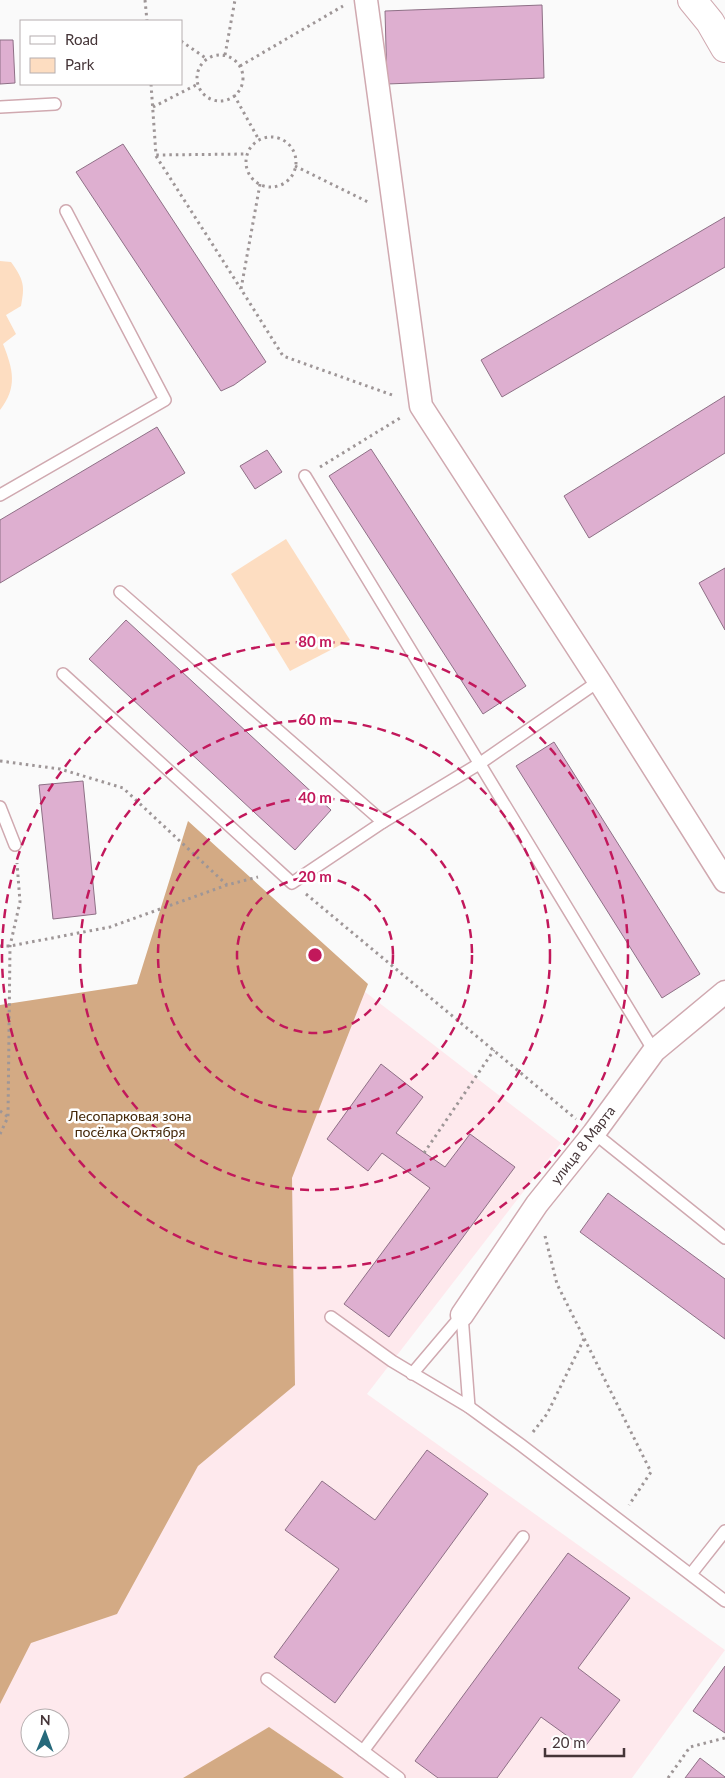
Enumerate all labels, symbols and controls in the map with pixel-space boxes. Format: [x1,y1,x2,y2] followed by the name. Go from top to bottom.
[20,20,182,85] legend
[65,30,98,48] text: Road
[65,55,95,73] text: Park
[298,632,332,650] text: 80 m
[298,710,332,728] text: 60 m
[298,788,332,806] text: 40 m
[298,867,332,885] text: 20 m
[306,946,324,964] centre of rings
[547,1102,619,1187] street label: улица 8 Марта
[68,1107,191,1140] park label: Лесопарковая зона посёлка Октября
[20,1708,70,1758] north arrow
[40,1711,51,1728] text: N
[545,1726,624,1758] scale bar
[552,1733,586,1751] text: 20 m

